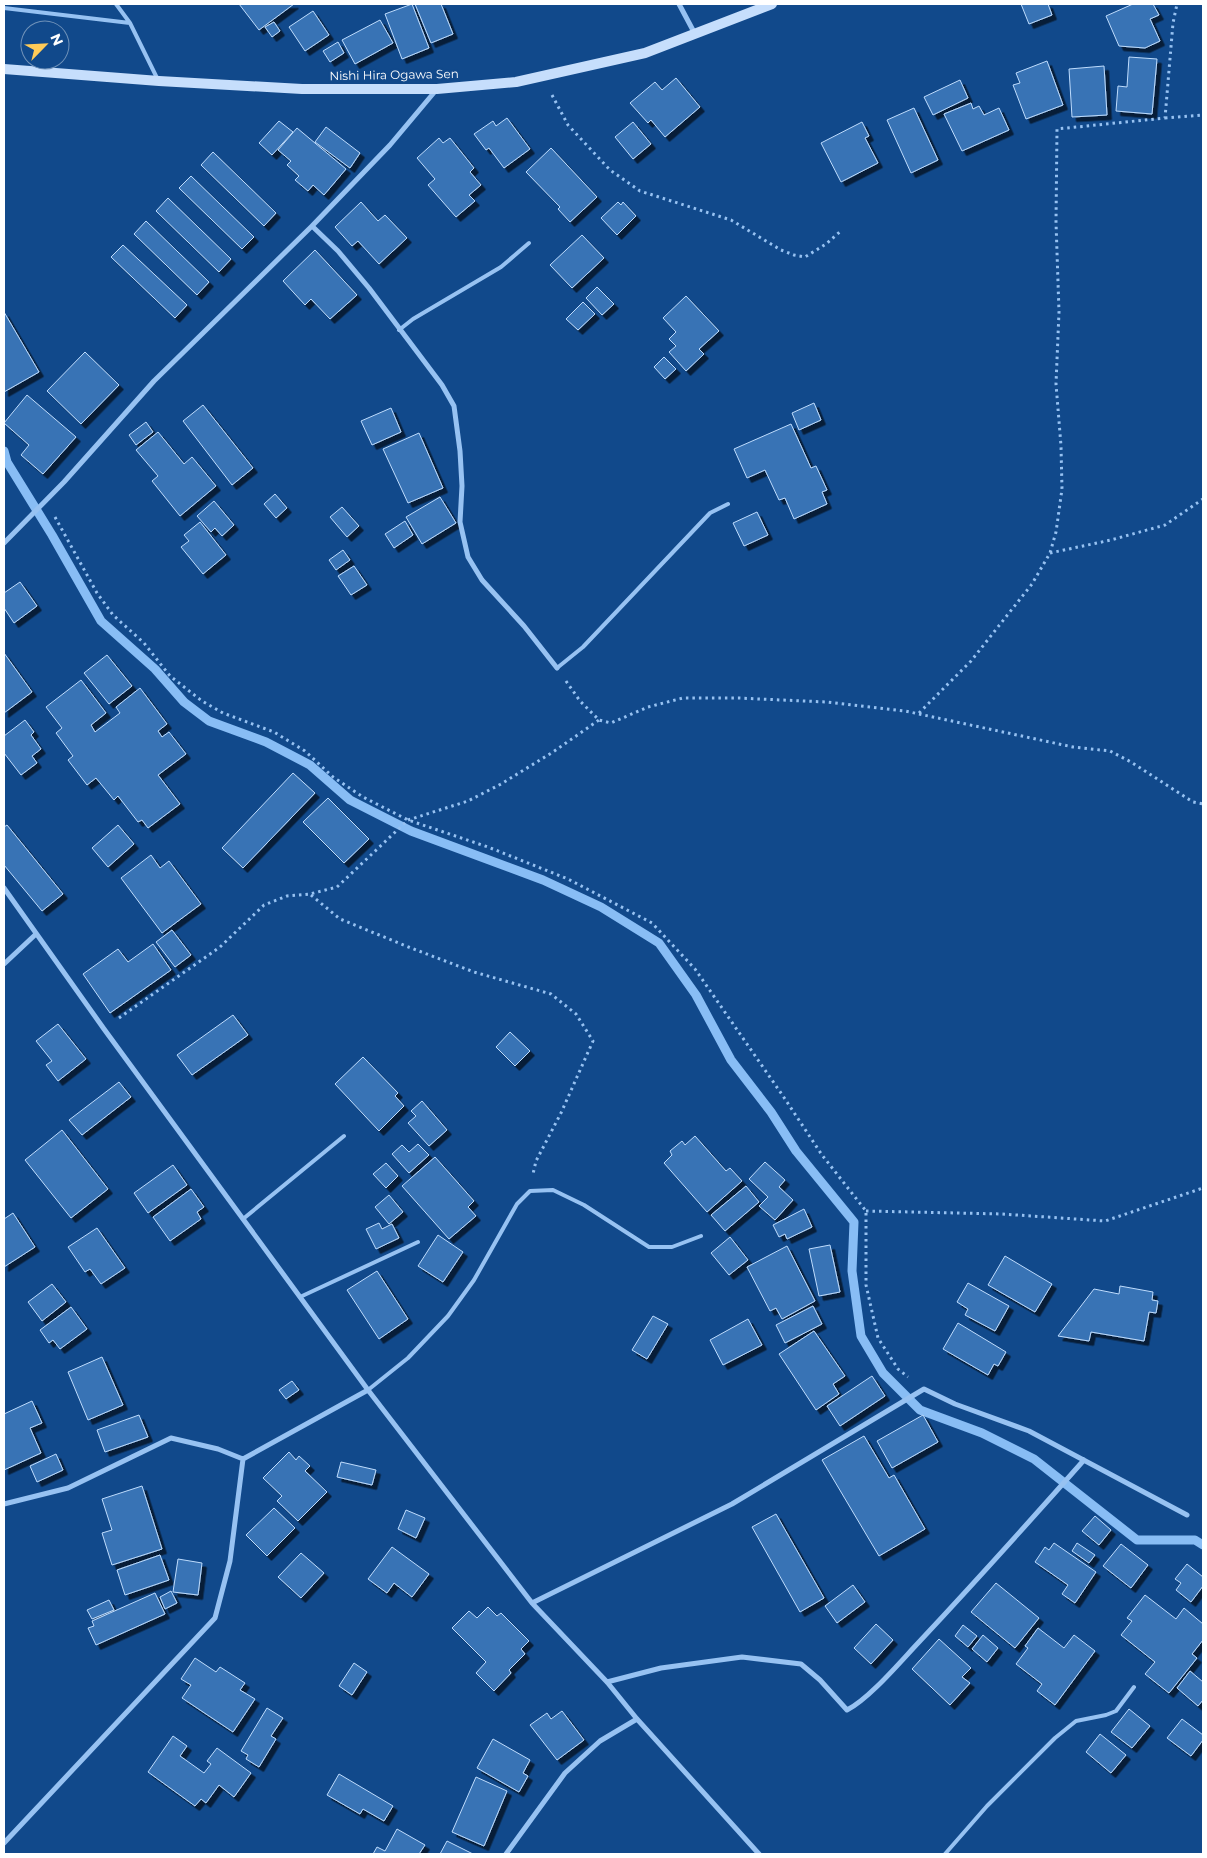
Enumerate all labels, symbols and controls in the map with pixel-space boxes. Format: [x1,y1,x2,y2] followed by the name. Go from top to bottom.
[20,20,70,70] north arrow
[46,31,67,49] text: N
[329,66,459,83] street label: Nishi Hira Ogawa Sen

